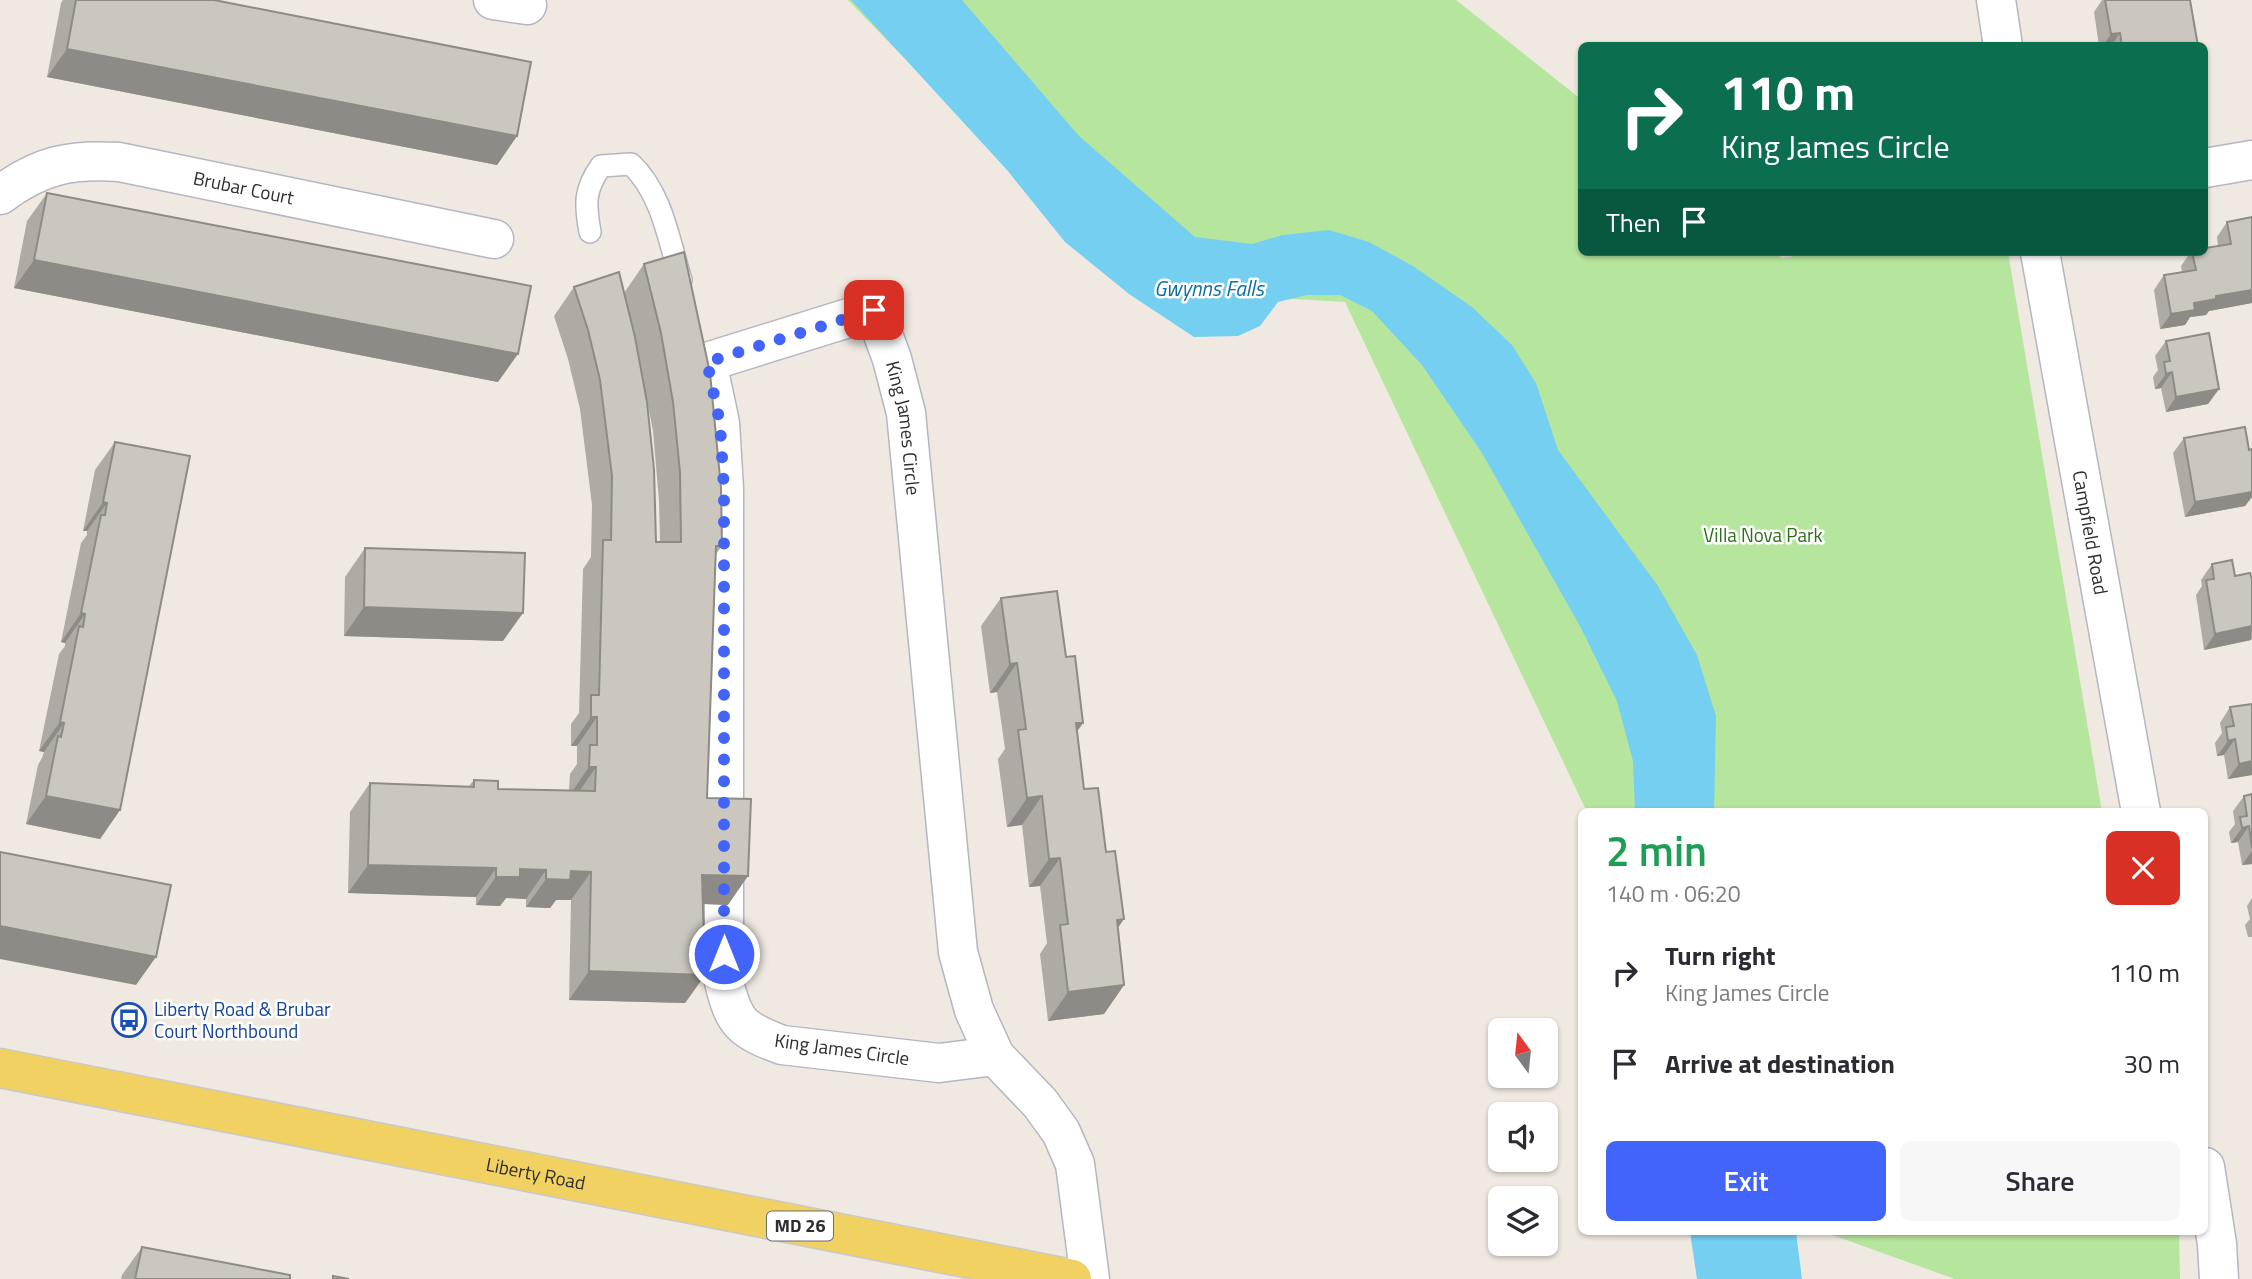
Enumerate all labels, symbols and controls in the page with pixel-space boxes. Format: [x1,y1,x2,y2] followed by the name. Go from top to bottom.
[1721,54,1855,129] text: 110 m
[1606,70,1697,161] icon: right
[1721,122,1950,170] text: King James Circle
[191,163,297,212] street label: Brubar Court
[1606,203,1661,242] text: Then
[1675,203,1713,241] icon: arrive
[1154,272,1266,304] water label: Gwynns Falls
[844,280,904,340] pin
[855,291,893,329] icon: arrive
[879,357,929,496] street label: King James Circle
[2066,468,2117,597] street label: Campfield Road
[1703,520,1823,549] park label: Villa Nova Park
[1606,818,1707,882] text: 2 min
[2106,831,2180,905] button: close
[1606,876,1741,911] text: 140 m · 06:20
[687,917,761,991] position arrow
[1665,936,1776,975] text: Turn right
[2109,953,2180,992] text: 110 m
[1606,954,1644,992] icon: right
[1665,975,1829,1010] text: King James Circle
[154,994,331,1045] place label: Liberty Road & Brubar Court Northbound
[110,1001,148,1039] bus stop icon: Liberty Road & Brubar Court Northbound
[1488,1018,1558,1088] north arrow
[1488,1018,1558,1256] map controls
[773,1025,911,1072] street label: King James Circle
[1665,1044,1895,1083] text: Arrive at destination
[2123,1044,2180,1083] text: 30 m
[1606,1045,1644,1083] icon: arrive
[1488,1102,1558,1172] button: sound
[1606,1141,1886,1221] button: Exit
[1900,1141,2180,1221] button: Share
[484,1149,588,1197] street label: Liberty Road
[1488,1186,1558,1256] button: layers
[767,1212,833,1240] road number: MD 26

